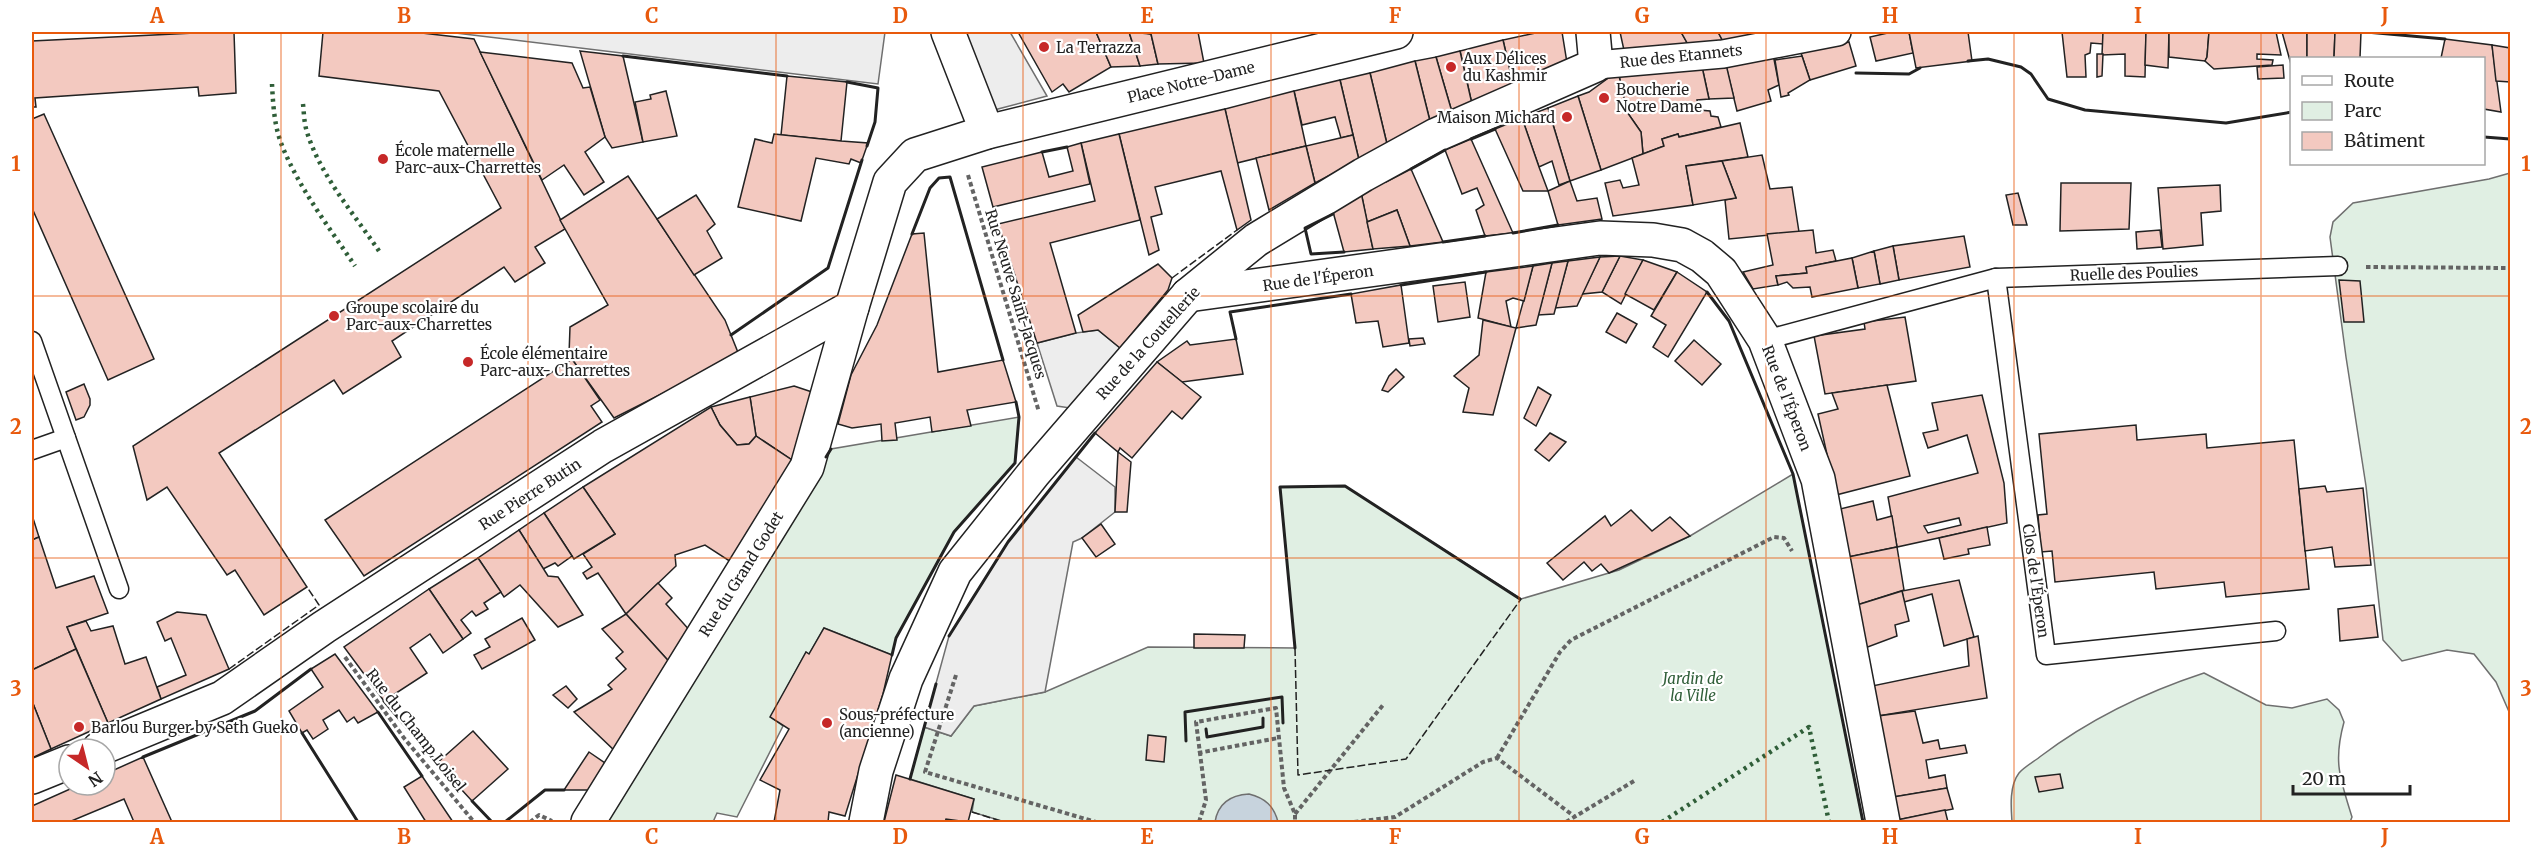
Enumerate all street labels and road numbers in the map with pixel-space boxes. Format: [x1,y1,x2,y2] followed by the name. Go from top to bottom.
[1619,40,1743,72] street label: Rue des Etannets
[1125,57,1257,107] street label: Place Notre-Dame
[981,207,1051,381] street label: Rue Neuve Saint-Jacques
[1261,260,1375,295] street label: Rue de l'Éperon
[2070,261,2198,285] street label: Ruelle des Poulies
[1092,283,1204,403] street label: Rue de la Coutellerie
[1758,342,1817,454] street label: Rue de l'Éperon
[475,454,585,534] street label: Rue Pierre Butin
[695,508,787,640] street label: Rue du Grand Godet
[2019,523,2054,639] street label: Clos de l'Éperon
[362,665,470,796] street label: Rue du Champ Loisel

